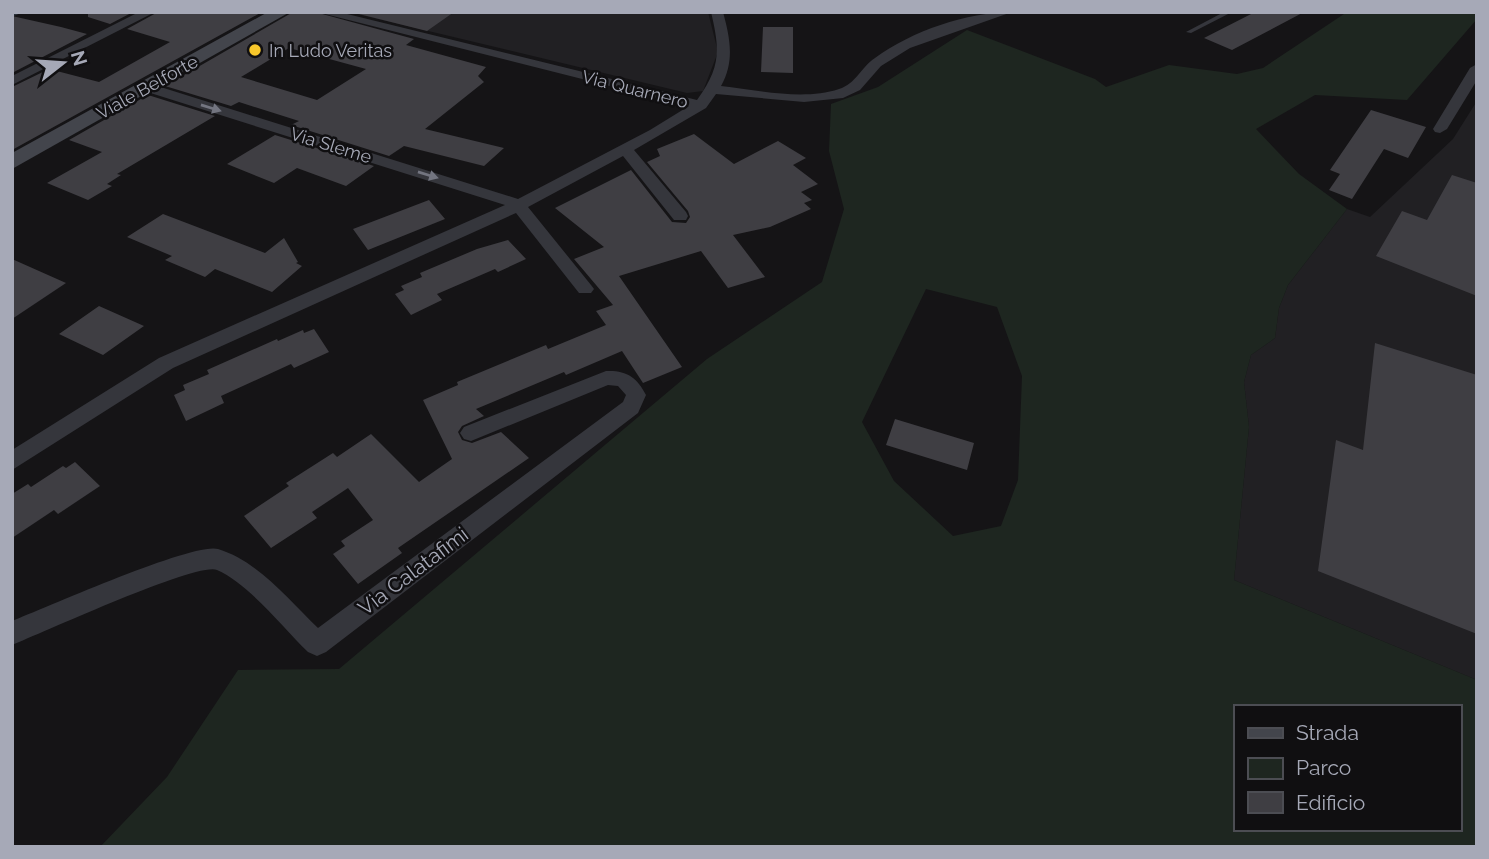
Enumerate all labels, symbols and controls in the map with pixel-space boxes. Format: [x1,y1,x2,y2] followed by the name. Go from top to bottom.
[28,28,98,98] north arrow
[269,40,392,61] place label: In Ludo Veritas
[247,42,263,58] marker: In Ludo Veritas
[67,48,92,68] text: N
[93,50,202,123] street label: Viale Belforte
[580,66,691,112] street label: Via Quarnero
[201,103,222,113] one-way arrow
[288,123,375,167] street label: Via Sleme
[418,171,439,181] one-way arrow
[353,521,473,621] street label: Via Calatafimi
[1234,705,1461,831] legend
[1296,720,1359,745] text: Strada
[1296,755,1351,780] text: Parco
[1296,790,1365,815] text: Edificio

